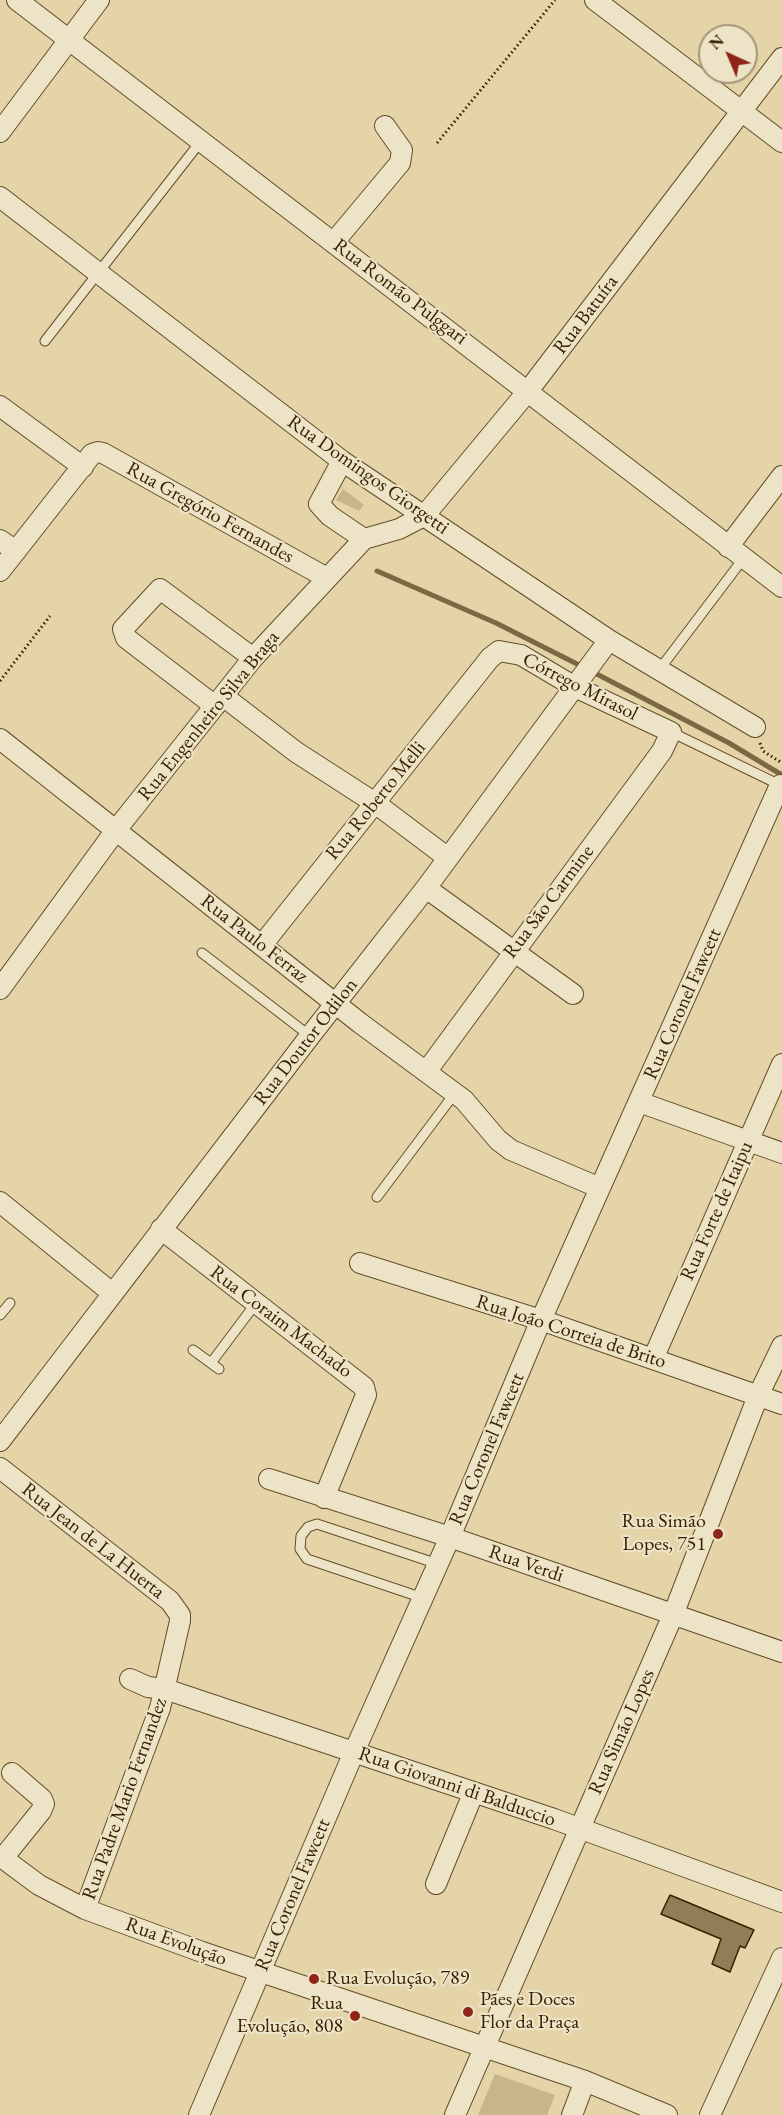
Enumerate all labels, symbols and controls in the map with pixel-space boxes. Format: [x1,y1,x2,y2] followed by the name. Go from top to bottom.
[698,24,758,84] north arrow
[705,30,728,54] text: N
[328,234,472,350] street label: Rua Romão Pulggari
[548,271,624,359] street label: Rua Batuíra
[283,410,453,540] street label: Rua Domingos Giorgetti
[122,457,298,569] street label: Rua Gregório Fernandes
[133,626,285,806] street label: Rua Engenheiro Silva Braga
[518,648,642,726] street label: Córrego Mirasol
[321,737,431,865] street label: Rua Roberto Melli
[499,841,599,963] street label: Rua São Carmine
[195,890,313,988] street label: Rua Paulo Ferraz
[639,925,727,1083] street label: Rua Coronel Fawcett
[249,974,363,1110] street label: Rua Doutor Odilon
[676,1138,758,1284] street label: Rua Forte de Itaipu
[205,1261,357,1383] street label: Rua Coraim Machado
[473,1290,669,1374] street label: Rua João Correia de Brito
[444,1369,530,1529] street label: Rua Coronel Fawcett
[17,1478,169,1604] street label: Rua Jean de La Huerta
[622,1510,706,1557] place label: Rua Simão Lopes, 751
[711,1527,725,1541] marker: Rua Simão Lopes, 751
[485,1540,567,1588] street label: Rua Verdi
[584,1666,660,1798] street label: Rua Simão Lopes
[77,1695,173,1903] street label: Rua Padre Mario Fernandez
[355,1742,559,1832] street label: Rua Giovanni di Balduccio
[250,1815,336,1975] street label: Rua Coronel Fawcett
[122,1913,230,1971] street label: Rua Evolução
[326,1967,469,1991] place label: Rua Evolução, 789
[307,1972,321,1986] marker: Rua Evolução, 789
[480,1988,579,2035] place label: Pães e Doces Flor da Praça
[237,1992,343,2039] place label: Rua Evolução, 808
[461,2005,475,2019] marker: Pães e Doces Flor da Praça
[348,2009,362,2023] marker: Rua Evolução, 808

